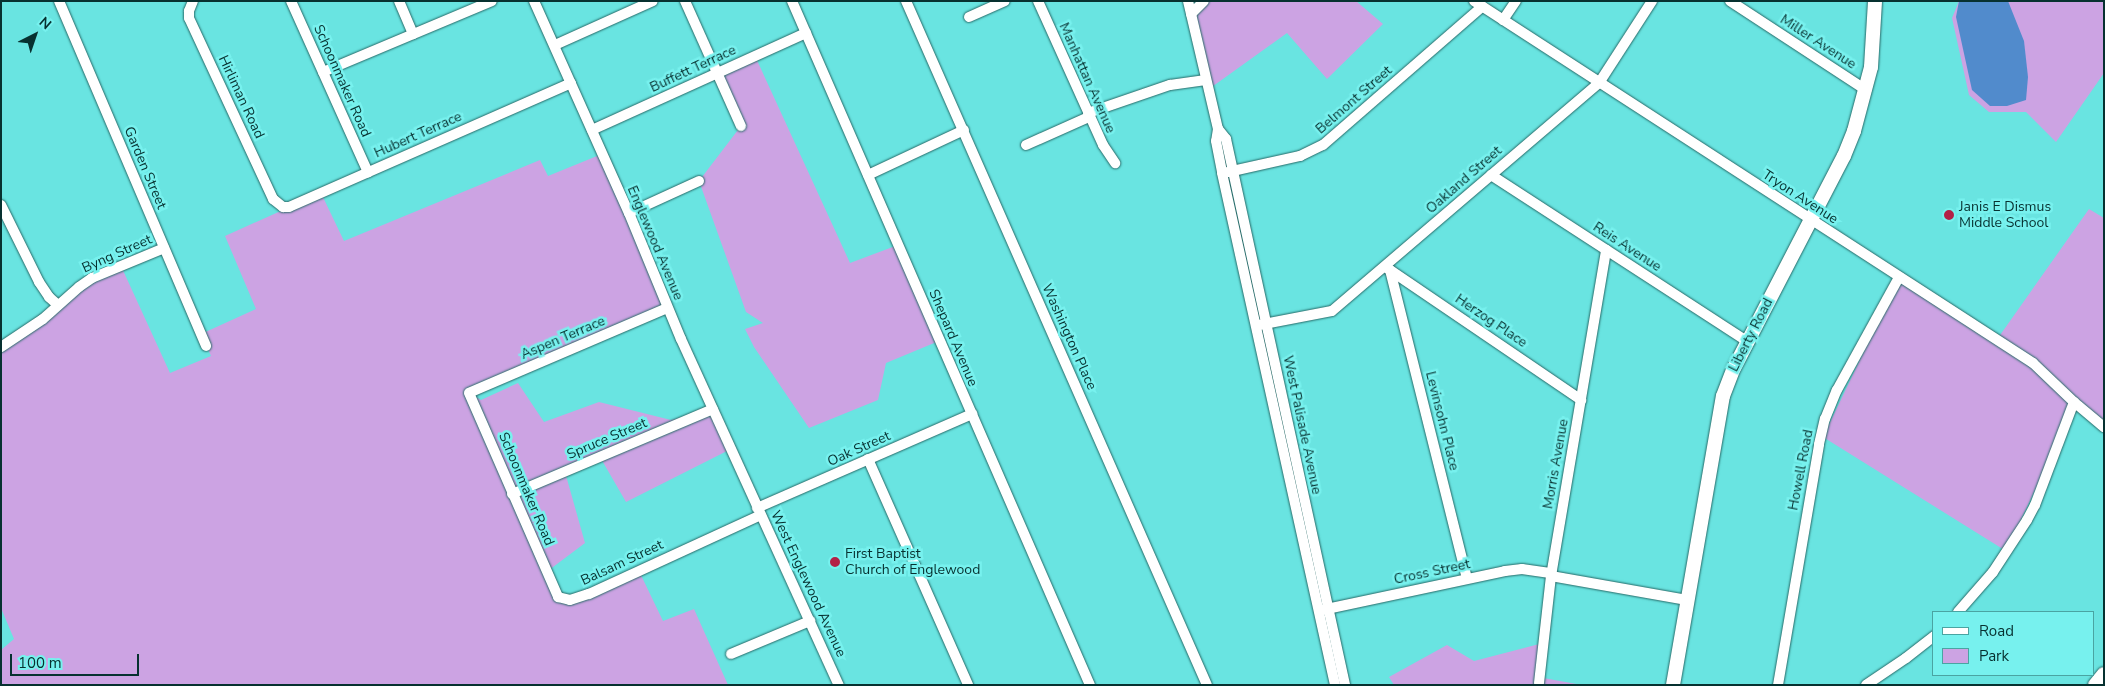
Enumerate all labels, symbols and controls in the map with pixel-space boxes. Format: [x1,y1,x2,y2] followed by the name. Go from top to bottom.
[10,10,60,60] north arrow
[1777,11,1859,73] street label: Miller Avenue
[35,13,55,34] text: N
[1055,20,1119,136] street label: Manhattan Avenue
[310,22,374,140] street label: Schoonmaker Road
[647,42,739,96] street label: Buffett Terrace
[214,53,268,141] street label: Hirliman Road
[1312,62,1396,138] street label: Belmont Street
[372,108,464,162] street label: Hubert Terrace
[120,124,170,212] street label: Garden Street
[1423,143,1505,217] street label: Oakland Street
[1759,166,1841,228] street label: Tryon Avenue
[623,183,687,303] street label: Englewood Avenue
[1959,199,2051,232] place label: Janis E Dismus Middle School
[1943,209,1955,221] marker: Janis E Dismus Middle School
[1590,219,1664,275] street label: Reis Avenue
[80,231,154,277] street label: Byng Street
[1038,281,1100,393] street label: Washington Place
[925,287,981,389] street label: Shepard Avenue
[1452,291,1530,351] street label: Herzog Place
[1725,295,1777,375] street label: Liberty Road
[518,313,608,363] street label: Aspen Terrace
[1279,354,1325,496] street label: West Palisade Avenue
[1422,370,1462,472] street label: Levinsohn Place
[564,415,650,463] street label: Spruce Street
[1540,418,1572,510] street label: Morris Avenue
[825,428,893,470] street label: Oak Street
[1785,428,1817,512] street label: Howell Road
[495,430,557,548] street label: Schoonmaker Road
[767,508,849,660] street label: West Englewood Avenue
[578,537,666,589] street label: Balsam Street
[845,546,980,578] place label: First Baptist Church of Englewood
[829,556,841,568] marker: First Baptist Church of Englewood
[1392,556,1472,588] street label: Cross Street
[1932,611,2095,676] legend
[1979,621,2014,641] text: Road
[12,644,141,676] scale bar
[1979,646,2009,666] text: Park
[18,653,62,673] text: 100 m

